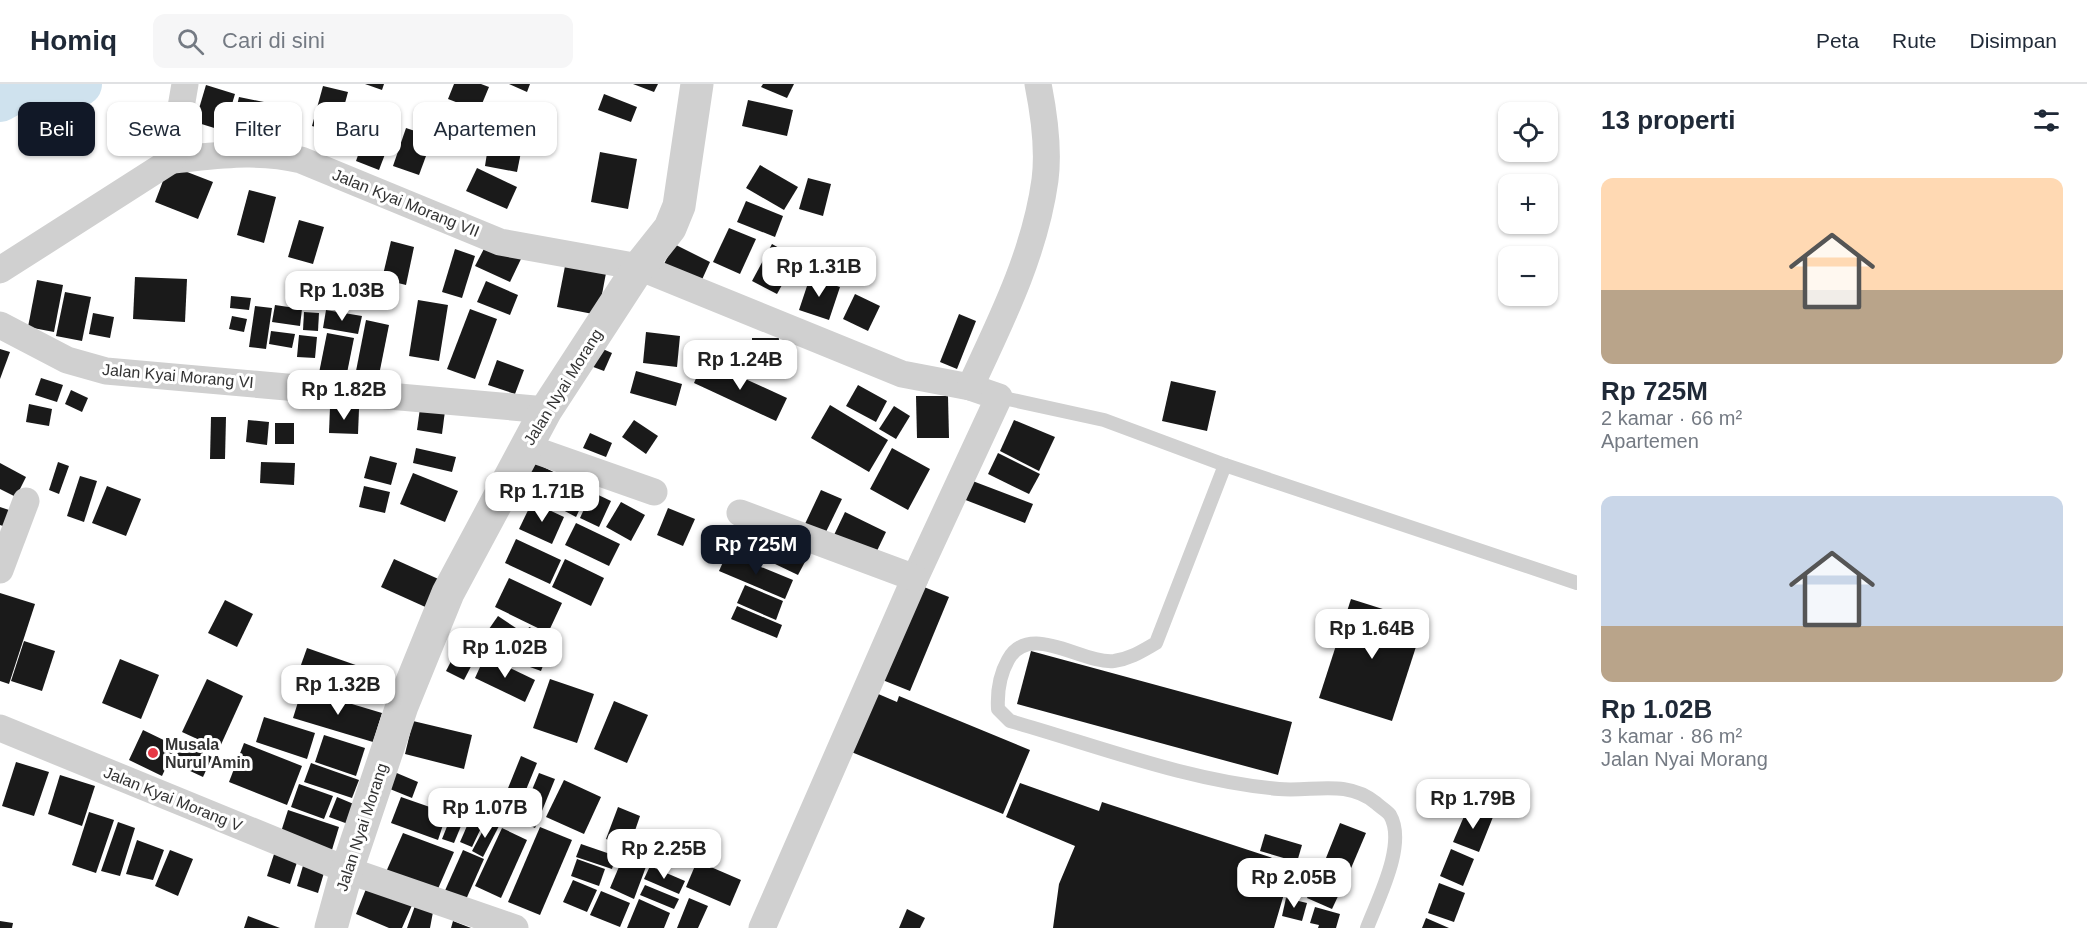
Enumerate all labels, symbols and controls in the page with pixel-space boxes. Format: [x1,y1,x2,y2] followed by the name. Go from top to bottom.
[153,14,573,68] search box
[30,25,117,56] text: Homiq
[174,25,207,58] icon: search
[222,28,325,53] text: Cari di sini
[1816,29,1859,52] text: Peta
[1892,29,1936,52] text: Rute
[1969,29,2057,52] text: Disimpan
[18,102,95,156] chip: Beli
[107,102,202,156] chip: Sewa
[214,102,302,156] chip: Filter
[314,102,401,156] chip: Baru
[413,102,557,156] chip: Apartemen
[1498,102,1558,306] map controls
[1498,102,1558,162] button: locate
[2030,104,2063,137] icon: filters
[1601,105,1735,135] text: 13 properti
[330,166,482,240] street label: Jalan Kyai Morang VII
[1498,174,1558,234] button: +
[1778,217,1886,325] icon: home
[1498,246,1558,306] button: −
[757,247,881,298] pin: Rp 1.31B
[776,255,862,277] text: Rp 1.31B
[280,271,404,322] pin: Rp 1.03B
[299,279,385,301] text: Rp 1.03B
[520,326,606,448] street label: Jalan Nyai Morang
[678,340,802,391] pin: Rp 1.24B
[697,348,783,370] text: Rp 1.24B
[102,361,254,391] street label: Jalan Kyai Morang VI
[282,370,406,421] pin: Rp 1.82B
[1601,376,1708,406] text: Rp 725M
[301,378,387,400] text: Rp 1.82B
[1601,407,1742,429] text: 2 kamar · 66 m²
[1601,430,1699,452] text: Apartemen
[480,472,604,523] pin: Rp 1.71B
[499,480,585,502] text: Rp 1.71B
[701,525,811,576] pin: Rp 725M
[715,533,797,555] text: Rp 725M
[1778,535,1886,643] icon: home
[1310,609,1434,660] pin: Rp 1.64B
[1329,617,1415,639] text: Rp 1.64B
[443,628,567,679] pin: Rp 1.02B
[462,636,548,658] text: Rp 1.02B
[276,665,400,716] pin: Rp 1.32B
[295,673,381,695] text: Rp 1.32B
[1601,694,1712,724] text: Rp 1.02B
[1601,725,1742,747] text: 3 kamar · 86 m²
[165,736,251,771] place label: Musala Nurul Amin
[146,746,160,760] marker: Musala Nurul Amin
[1601,748,1768,770] text: Jalan Nyai Morang
[333,761,391,893] street label: Jalan Nyai Morang
[101,763,245,835] street label: Jalan Kyai Morang V
[1411,779,1535,830] pin: Rp 1.79B
[1430,787,1516,809] text: Rp 1.79B
[423,788,547,839] pin: Rp 1.07B
[442,796,528,818] text: Rp 1.07B
[602,829,726,880] pin: Rp 2.25B
[621,837,707,859] text: Rp 2.25B
[1232,858,1356,909] pin: Rp 2.05B
[1251,866,1337,888] text: Rp 2.05B

